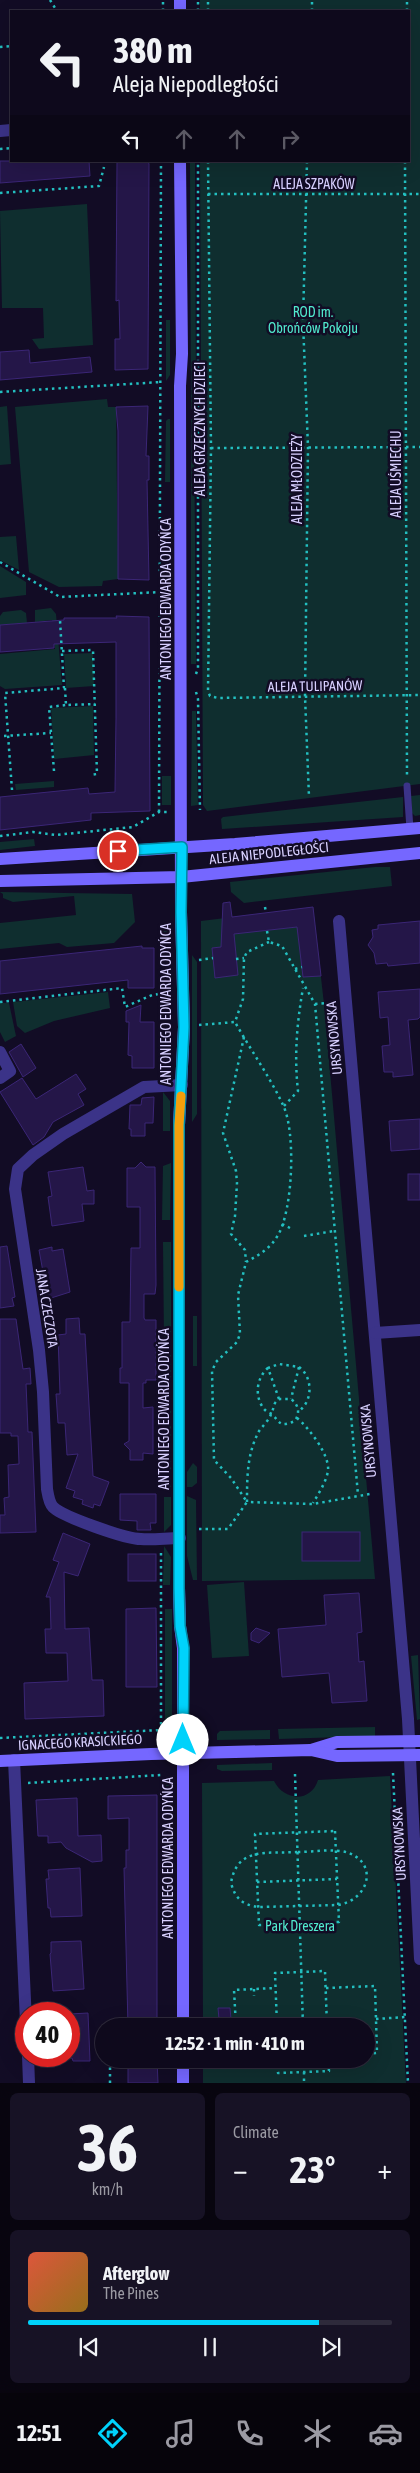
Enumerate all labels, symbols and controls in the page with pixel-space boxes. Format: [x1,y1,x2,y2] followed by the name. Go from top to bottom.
[30,30,95,95] icon: left
[113,30,192,70] text: 380 m
[113,71,279,97] text: Aleja Niepodległości
[117,125,145,153] icon: left
[170,125,198,153] icon: ahead
[223,125,251,153] icon: ahead
[276,125,304,153] icon: right
[273,176,356,192] street label: ALEJA SZPAKÓW
[268,304,358,336] park label: ROD im. Obrońców Pokoju
[192,362,208,496] street label: ALEJA GRZECZNYCH DZIECI
[388,430,404,518] street label: ALEJA UŚMIECHU
[289,433,305,524] street label: ALEJA MŁODZIEŻY
[158,518,174,680] street label: ANTONIEGO EDWARDA ODYŃCA
[268,677,363,695] street label: ALEJA TULIPANÓW
[97,830,139,872] pin
[104,837,132,865] icon: arrive
[208,839,330,867] street label: ALEJA NIEPODLEGŁOŚCI
[158,923,174,1085] street label: ANTONIEGO EDWARDA ODYŃCA
[323,1001,345,1075] street label: URSYNOWSKA
[33,1267,61,1349] street label: JANA CZECZOTA
[156,1328,172,1490] street label: ANTONIEGO EDWARDA ODYŃCA
[357,1404,379,1478] street label: URSYNOWSKA
[156,1713,208,1765] position arrow
[17,1731,143,1753] street label: IGNACEGO KRASICKIEGO
[160,1777,176,1939] street label: ANTONIEGO EDWARDA ODYŃCA
[389,1807,409,1881] street label: URSYNOWSKA
[265,1918,335,1934] park label: Park Dreszera
[15,2002,80,2067] speed limit sign: 40
[165,2032,305,2054] text: 12:52 · 1 min · 410 m
[77,2110,138,2185] text: 36
[233,2123,279,2141] text: Climate
[289,2148,336,2191] text: 23°
[233,2153,248,2185] text: −
[377,2153,392,2185] text: +
[92,2180,123,2198] text: km/h
[103,2262,170,2284] text: Afterglow
[103,2284,159,2302] text: The Pines
[75,2333,103,2361] icon: previous
[196,2333,224,2361] icon: pause
[317,2333,345,2361] icon: next
[95,2416,130,2451] icon: directions
[163,2416,198,2451] icon: music
[232,2416,267,2451] icon: phone
[300,2416,335,2451] icon: climate
[368,2416,403,2451] icon: car
[17,2420,62,2446] text: 12:51

